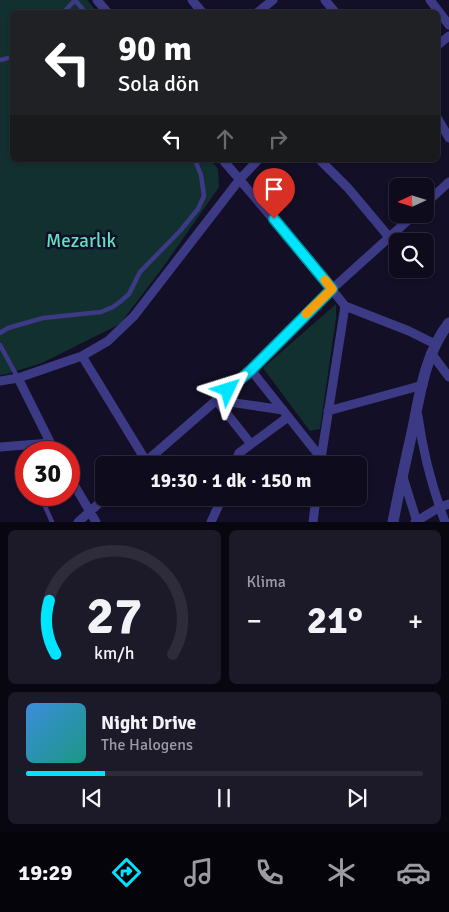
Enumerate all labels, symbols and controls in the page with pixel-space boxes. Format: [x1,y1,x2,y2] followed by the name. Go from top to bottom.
[118,27,192,70] text: 90 m
[35,30,100,95] icon: left
[118,70,199,97] text: Sola dön
[158,125,186,153] icon: left
[211,125,239,153] icon: ahead
[264,125,292,153] icon: right
[253,168,295,219] pin
[260,175,288,203] icon: arrive
[389,178,434,222] north arrow
[389,178,434,278] map controls
[46,229,117,253] park label: Mezarlık
[389,233,434,278] button: search
[201,363,253,415] position arrow
[15,441,80,506] speed limit sign: 30
[151,469,311,493] text: 19:30 · 1 dk · 150 m
[247,572,286,592] text: Klima
[86,584,142,648] text: 27
[307,597,363,644] text: 21°
[247,604,262,638] text: −
[408,604,423,638] text: +
[94,642,134,664] text: km/h
[101,711,196,735] text: Night Drive
[101,735,193,755] text: The Halogens
[78,784,106,812] icon: previous
[210,784,238,812] icon: pause
[343,784,371,812] icon: next
[109,855,144,890] icon: directions
[181,855,216,890] icon: music
[252,855,287,890] icon: phone
[324,855,359,890] icon: climate
[396,855,431,890] icon: car
[18,859,72,886] text: 19:29

